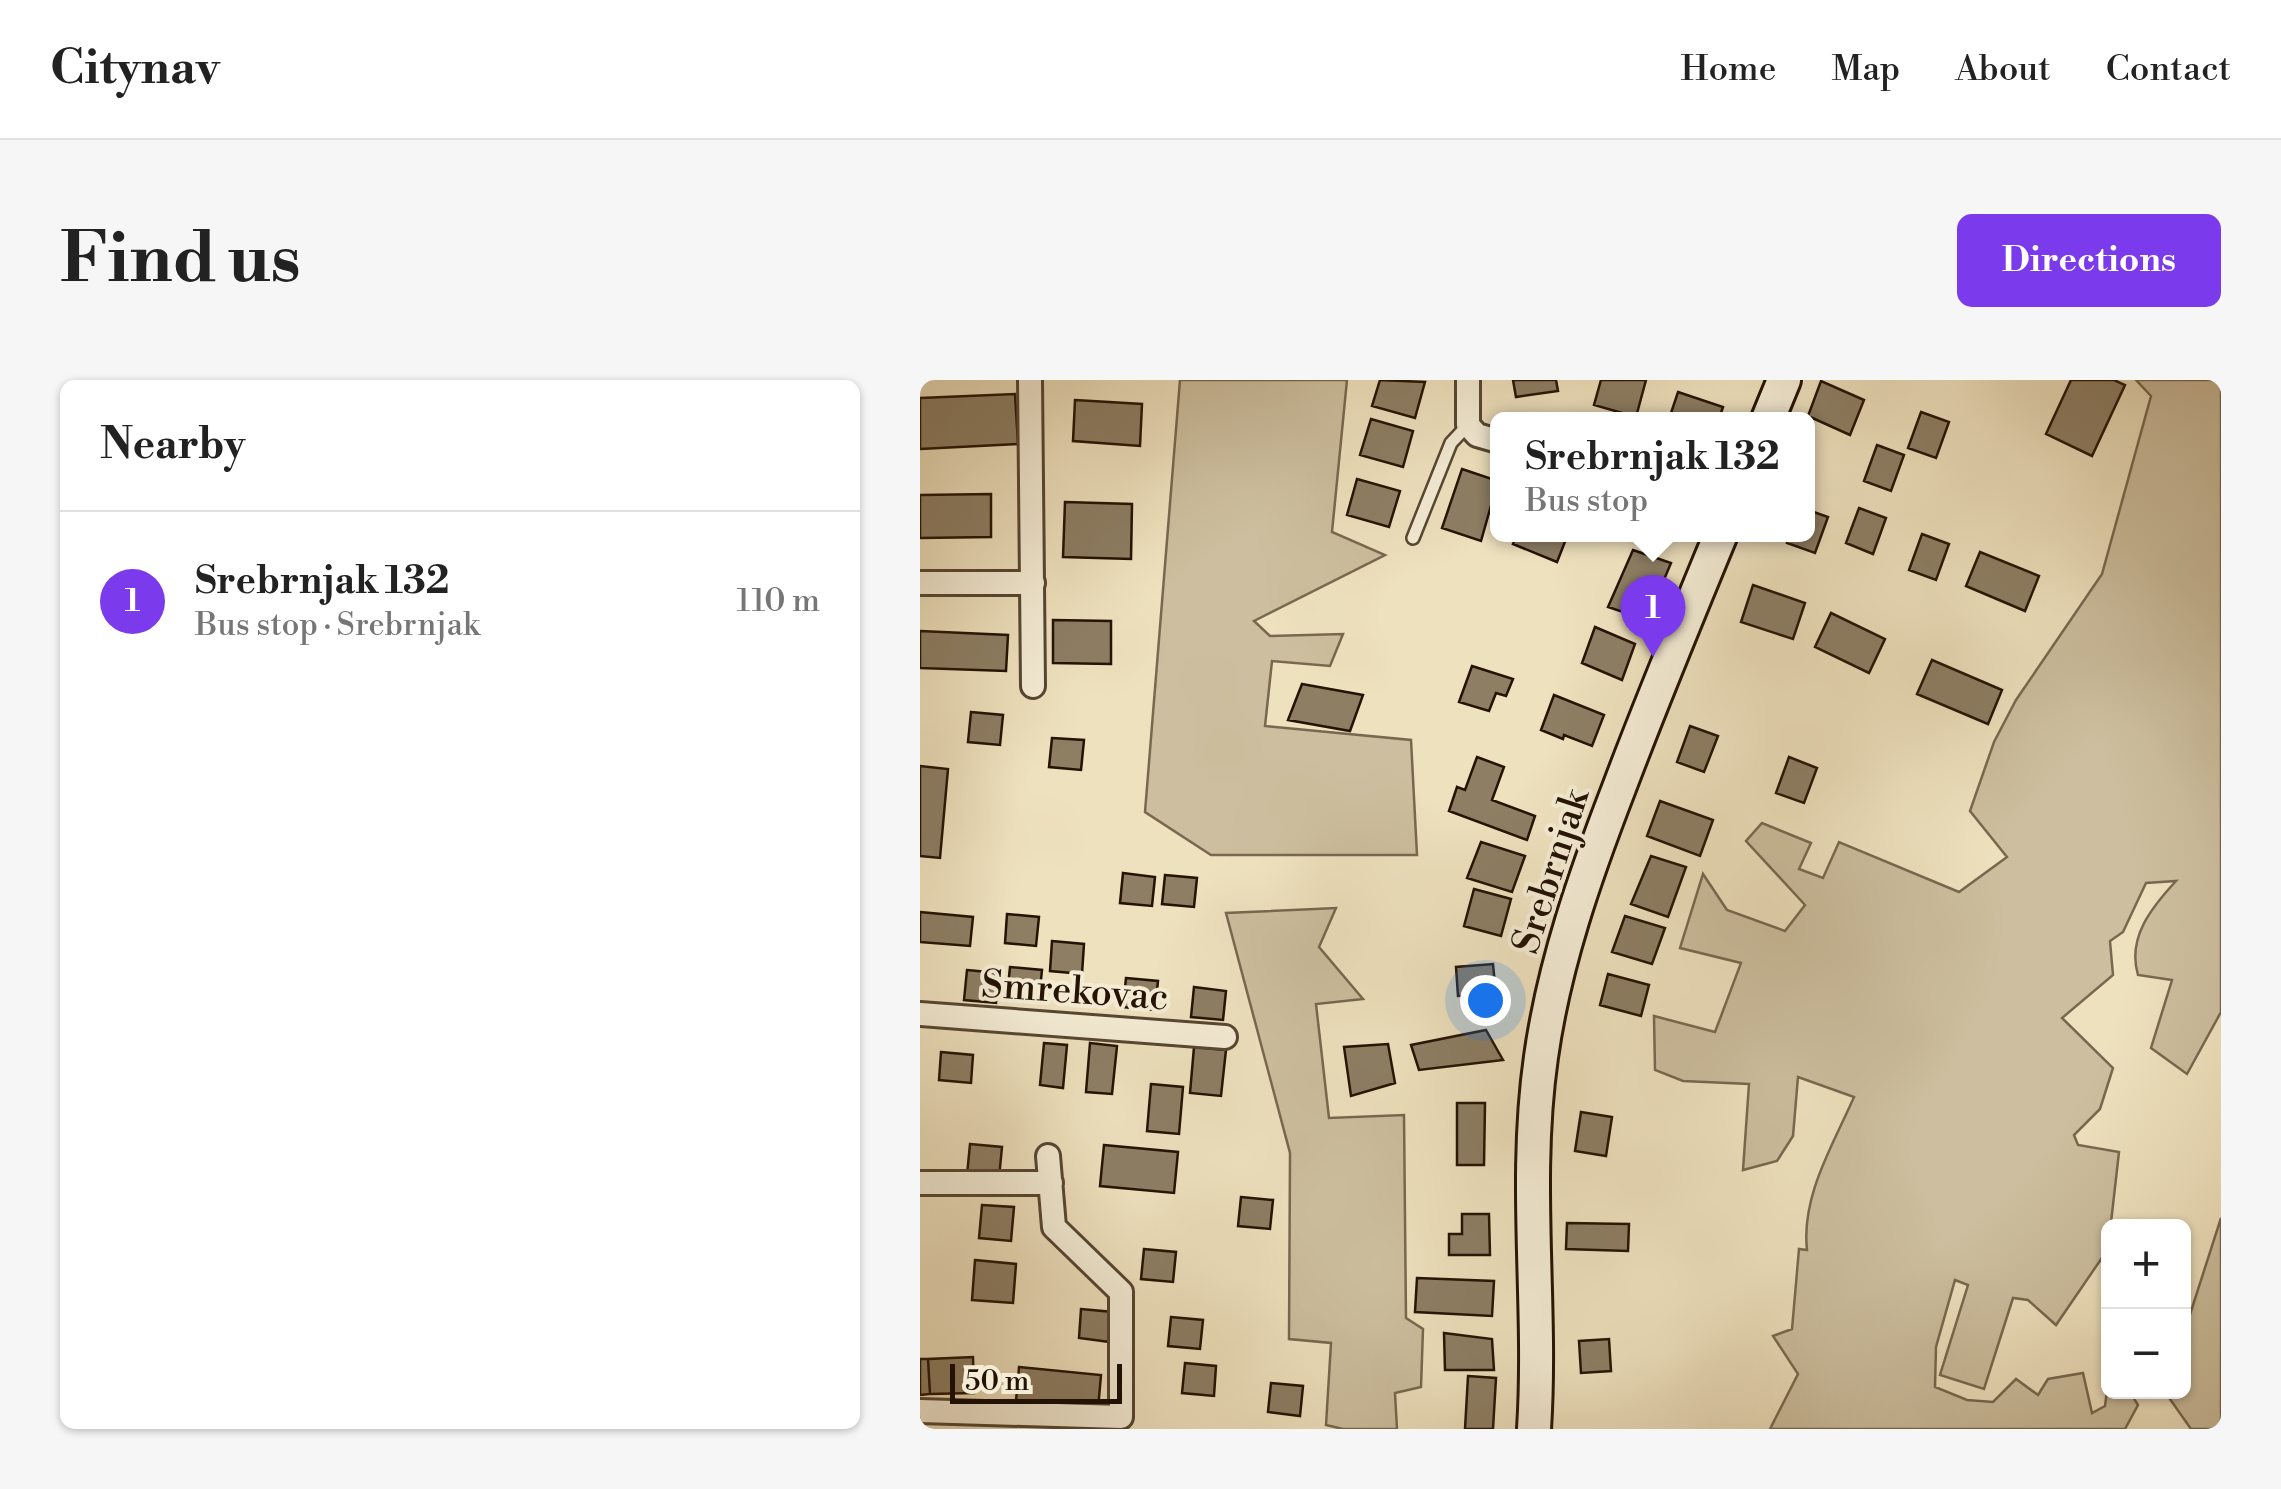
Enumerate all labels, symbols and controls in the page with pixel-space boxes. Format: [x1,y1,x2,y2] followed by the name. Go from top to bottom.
[50,39,220,99] text: Citynav
[1680,48,1776,91] text: Home
[1831,48,1900,91] text: Map
[1955,48,2051,91] text: About
[2106,48,2231,91] text: Contact
[1957,214,2221,307] button: Directions
[60,216,301,304] text: Find us
[1490,412,1815,542] popup
[100,419,245,472] text: Nearby
[1525,434,1780,481] text: Srebrnjak 132
[1525,481,1648,521] text: Bus stop
[195,558,450,605] text: Srebrnjak 132
[1620,574,1686,657] pin: 1
[125,581,140,621] text: 1
[737,581,820,621] text: 110 m
[195,605,480,645] text: Bus stop · Srebrnjak
[1503,781,1601,960] street label: Srebrnjak
[980,962,1170,1021] street label: Smrekovac
[1460,975,1511,1026] your location
[2101,1219,2191,1399] map controls
[2101,1219,2191,1309] button: +
[2101,1309,2191,1399] button: −
[950,1359,1122,1404] scale bar
[965,1364,1029,1399] text: 50 m

